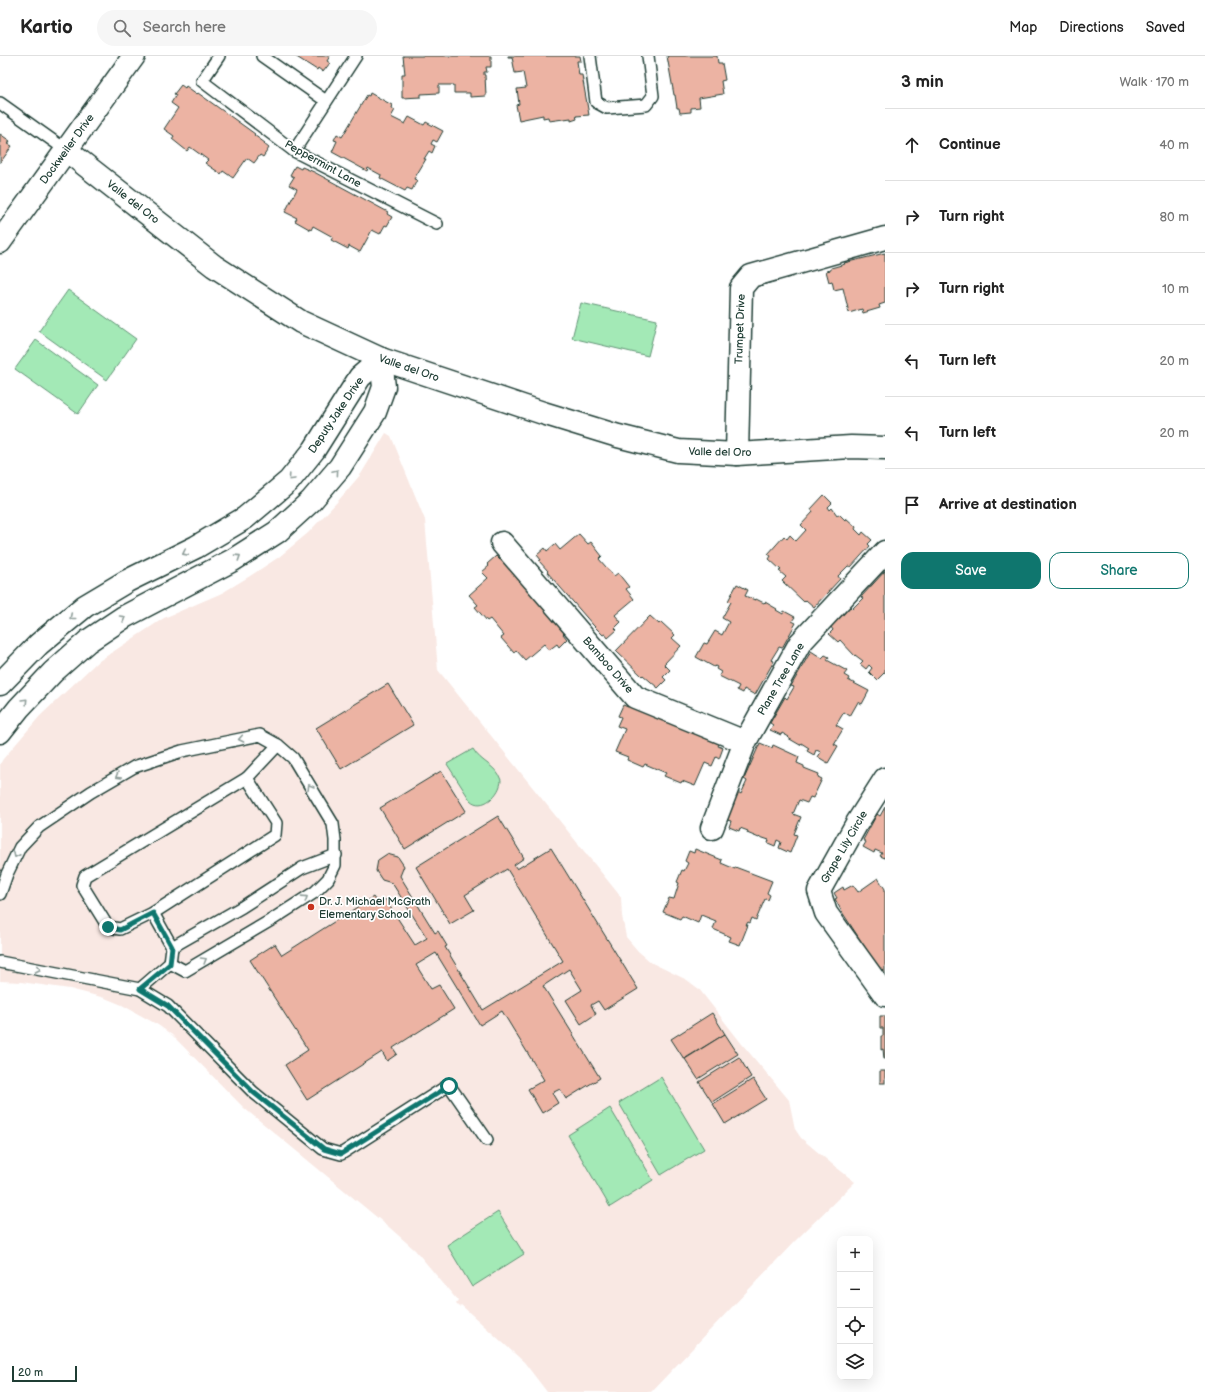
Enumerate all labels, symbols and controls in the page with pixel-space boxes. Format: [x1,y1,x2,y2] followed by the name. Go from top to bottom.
[97,10,377,46] search box
[20,16,73,39] text: Kartio
[111,17,133,39] icon: search
[143,18,226,37] text: Search here
[1009,19,1037,36] text: Map
[1059,19,1124,36] text: Directions
[1146,19,1185,36] text: Saved
[901,72,944,92] text: 3 min
[1119,74,1189,90] text: Walk · 170 m
[37,111,97,187] street label: Dockweiler Drive
[901,134,923,156] icon: ahead
[939,135,1001,154] text: Continue
[1159,137,1189,153] text: 40 m
[282,138,364,191] street label: Peppermint Lane
[104,177,162,227] street label: Valle del Oro
[901,206,923,228] icon: right
[939,207,1004,226] text: Turn right
[1160,209,1189,225] text: 80 m
[901,278,923,300] icon: right
[939,279,1004,298] text: Turn right
[1162,281,1189,297] text: 10 m
[732,293,748,364] street label: Trumpet Drive
[901,350,923,372] icon: left
[939,351,996,370] text: Turn left
[377,352,441,384] street label: Valle del Oro
[1159,353,1189,369] text: 20 m
[306,374,367,456] street label: Deputy Jake Drive
[901,422,923,444] icon: left
[939,423,996,442] text: Turn left
[1159,425,1189,441] text: 20 m
[688,445,752,459] street label: Valle del Oro
[331,470,338,477] one-way arrow
[288,473,295,481] one-way arrow
[901,494,923,516] icon: arrive
[939,495,1077,514] text: Arrive at destination
[182,548,189,556] one-way arrow
[901,552,1041,589] button: Save
[1049,552,1189,589] button: Share
[234,554,241,562] one-way arrow
[70,612,77,619] one-way arrow
[119,615,126,622] one-way arrow
[580,634,636,696] street label: Bamboo Drive
[755,640,807,718] street label: Plane Tree Lane
[20,698,27,706] one-way arrow
[238,734,244,742] one-way arrow
[115,772,122,779] one-way arrow
[308,784,315,791] one-way arrow
[818,808,870,886] street label: Grape Lily Circle
[13,851,21,858] one-way arrow
[319,895,431,921] place label: Dr. J. Michael McGrath Elementary School
[301,896,308,903] one-way arrow
[306,902,316,912] marker: Dr. J. Michael McGrath Elementary School
[99,918,117,936] route end
[200,957,207,964] one-way arrow
[35,964,41,973] one-way arrow
[440,1077,458,1095] route start
[837,1236,873,1380] map controls
[837,1236,873,1272] button: +
[837,1272,873,1308] button: −
[837,1308,873,1344] button: locate
[837,1344,873,1380] button: layers
[12,1364,77,1383] scale bar
[18,1366,43,1379] text: 20 m

